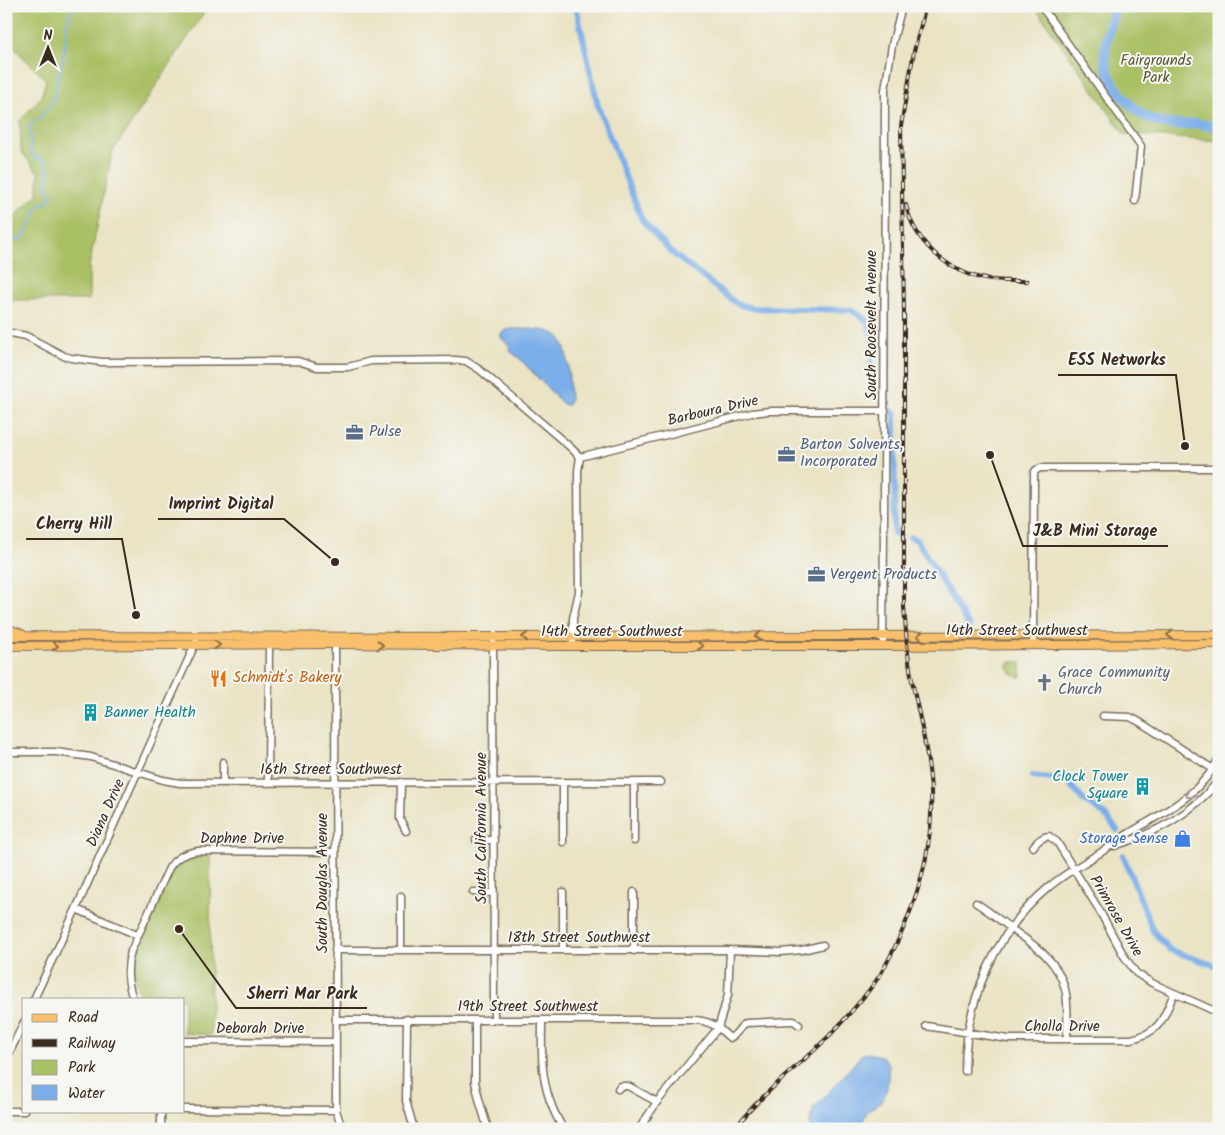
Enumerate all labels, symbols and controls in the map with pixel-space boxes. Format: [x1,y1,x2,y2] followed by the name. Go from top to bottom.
[22,22,72,72] north arrow
[44,25,53,47] text: N
[1120,49,1192,90] park label: Fairgrounds Park
[860,250,884,400] street label: South Roosevelt Avenue
[1058,344,1176,375] callout: ESS Networks
[1068,348,1166,373] text: ESS Networks
[665,389,761,433] street label: Barboura Drive
[369,420,401,444] place label: Pulse
[345,422,365,442] office icon: Pulse
[800,433,903,474] place label: Barton Solvents, Incorporated
[776,444,796,464] office icon: Barton Solvents, Incorporated
[158,488,284,519] callout: Imprint Digital
[168,492,274,517] text: Imprint Digital
[26,508,122,539] callout: Cherry Hill
[36,512,113,537] text: Cherry Hill
[1023,515,1168,546] callout: J&B Mini Storage
[1033,519,1158,544] text: J&B Mini Storage
[830,563,937,587] place label: Vergent Products
[806,565,826,585] office icon: Vergent Products
[946,619,1088,643] street label: 14th Street Southwest
[541,620,683,644] street label: 14th Street Southwest
[1166,630,1174,640] one-way arrow
[753,631,761,641] one-way arrow
[916,631,924,641] one-way arrow
[521,632,528,642] one-way arrow
[214,640,222,650] one-way arrow
[376,640,384,650] one-way arrow
[52,641,59,651] one-way arrow
[696,641,704,651] one-way arrow
[1058,661,1171,702] place label: Grace Community Church
[233,666,342,690] place label: Schmidt's Bakery
[209,668,229,688] restaurant icon: Schmidt's Bakery
[1034,672,1054,692] church icon: Grace Community Church
[104,701,196,725] place label: Banner Health
[80,703,100,723] building icon: Banner Health
[470,752,494,904] street label: South California Avenue
[260,758,402,782] street label: 16th Street Southwest
[1052,765,1129,806] place label: Clock Tower Square
[80,775,132,851] street label: Diana Drive
[1132,776,1152,796] building icon: Clock Tower Square
[1186,790,1195,798] one-way arrow
[311,813,335,953] street label: South Douglas Avenue
[200,827,284,851] street label: Daphne Drive
[1080,827,1168,851] place label: Storage Sense
[1172,829,1192,849] shop icon: Storage Sense
[1083,871,1149,962] street label: Primrose Drive
[508,926,650,950] street label: 18th Street Southwest
[236,977,367,1008] callout: Sherri Mar Park
[247,982,358,1007] text: Sherri Mar Park
[458,995,599,1019] street label: 19th Street Southwest
[22,998,185,1112] legend
[68,1006,99,1030] text: Road
[1024,1015,1100,1039] street label: Cholla Drive
[216,1017,304,1041] street label: Deborah Drive
[68,1032,116,1056] text: Railway
[68,1056,96,1080] text: Park
[68,1082,105,1106] text: Water

